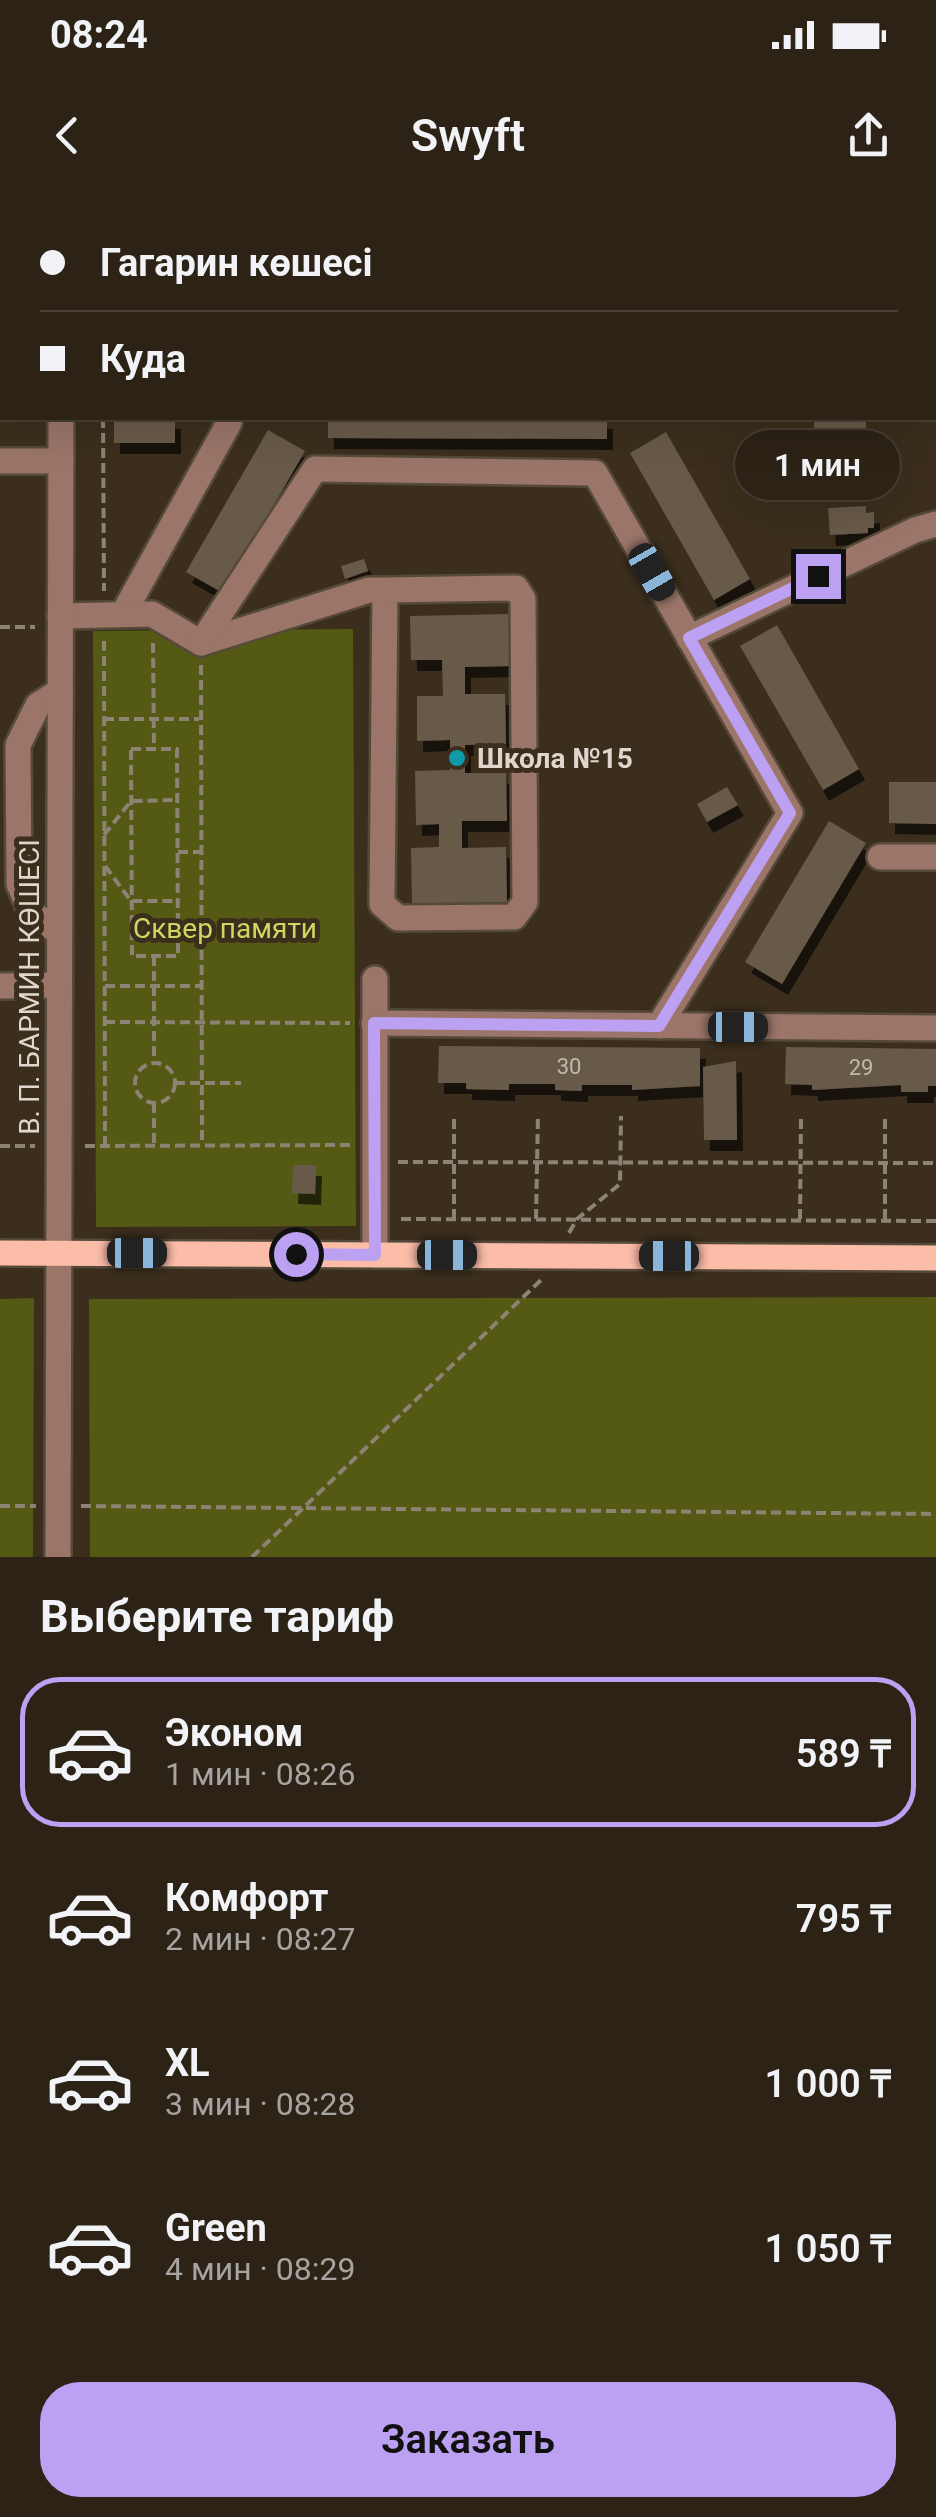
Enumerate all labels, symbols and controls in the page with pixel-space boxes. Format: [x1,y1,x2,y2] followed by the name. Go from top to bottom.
[50,13,148,57] text: 08:24
[40,108,95,163] icon: back
[841,108,896,163] icon: share
[411,109,525,162] text: Swyft
[100,241,373,285] text: Гагарин көшесі
[100,337,186,381] text: Куда
[736,431,900,501] callout: 1 мин
[774,446,861,484] text: 1 мин
[624,539,680,605] car
[796,554,841,599] route end
[477,742,633,775] place label: Школа №15
[446,747,468,769] marker: Школа №15
[13,839,46,1135] street label: В. П. БАРМИН КӨШЕСІ
[133,912,317,945] park label: Сквер памяти
[708,1012,768,1042] car
[557,1054,581,1079] house number: 30
[849,1055,873,1080] house number: 29
[274,1232,319,1277] route start
[107,1238,167,1268] car
[417,1240,477,1270] car
[639,1241,699,1271] car
[40,1590,394,1643] text: Выберите тариф
[45,1707,135,1797] icon: car
[165,1711,303,1755] text: Эконом
[796,1732,891,1776] text: 589 ₸
[165,1755,356,1793] text: 1 мин · 08:26
[45,1872,135,1962] icon: car
[165,1876,328,1920] text: Комфорт
[796,1897,891,1941] text: 795 ₸
[165,1920,356,1958] text: 2 мин · 08:27
[45,2037,135,2127] icon: car
[165,2041,210,2085] text: XL
[765,2062,891,2106] text: 1 000 ₸
[165,2085,356,2123] text: 3 мин · 08:28
[45,2202,135,2292] icon: car
[165,2206,267,2250] text: Green
[765,2227,891,2271] text: 1 050 ₸
[165,2250,356,2288] text: 4 мин · 08:29
[40,2382,896,2497] button: Заказать

